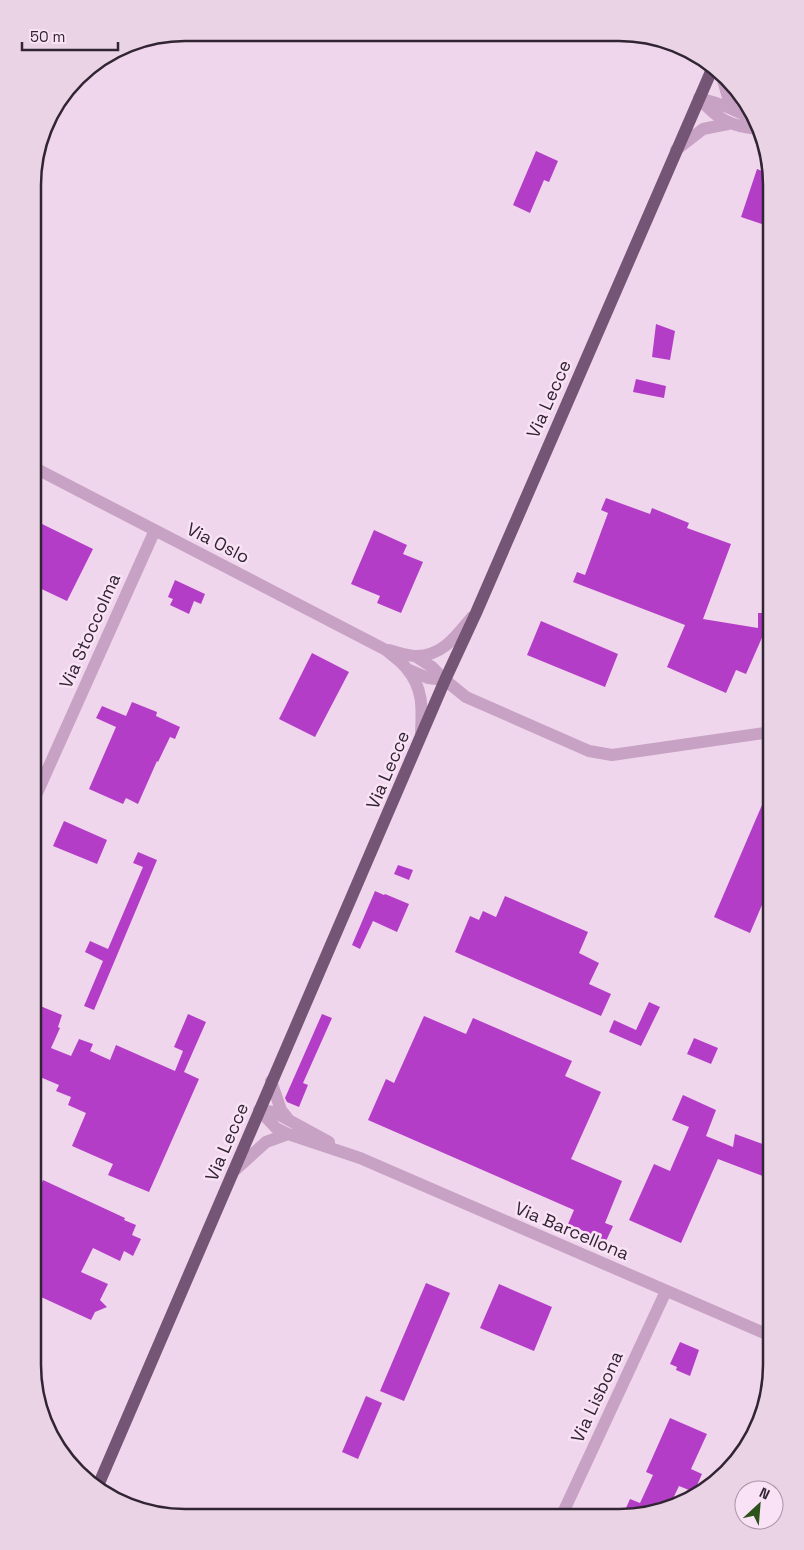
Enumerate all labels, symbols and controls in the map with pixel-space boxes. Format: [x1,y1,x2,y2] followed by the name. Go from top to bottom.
[22,20,119,52] scale bar
[30,27,65,46] text: 50 m
[521,356,576,441] street label: Via Lecce
[183,517,254,568] street label: Via Oslo
[54,570,125,692] street label: Via Stoccolma
[361,727,414,813] street label: Via Lecce
[200,1099,253,1185] street label: Via Lecce
[512,1196,633,1265] street label: Via Barcellona
[565,1347,628,1446] street label: Via Lisbona
[734,1480,784,1530] north arrow
[757,1483,773,1503] text: N

